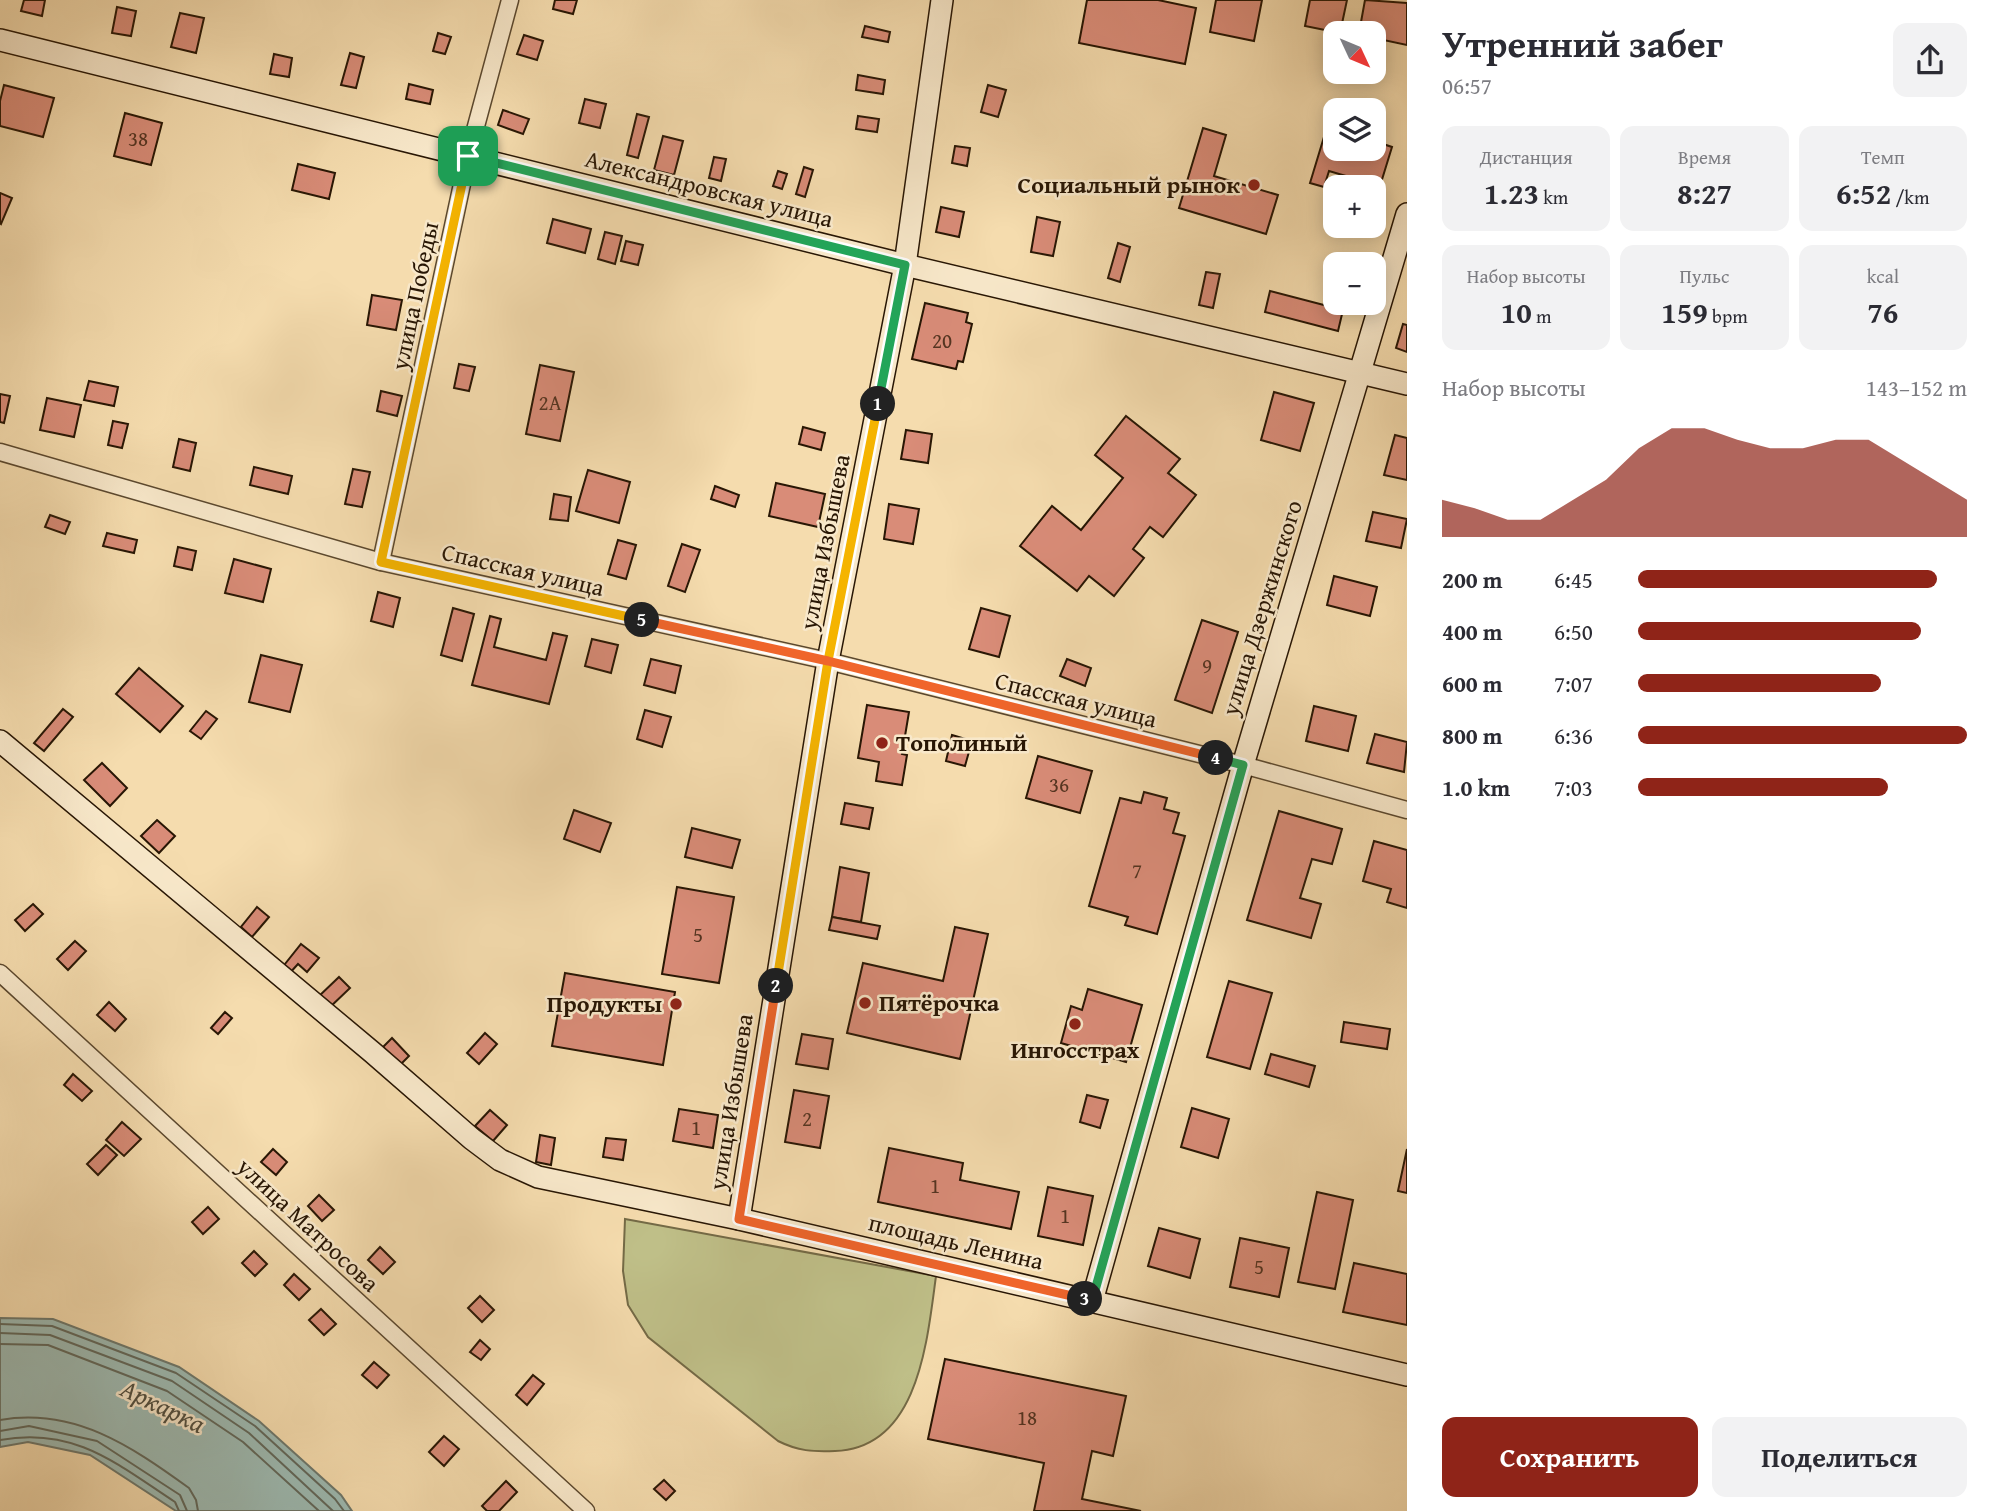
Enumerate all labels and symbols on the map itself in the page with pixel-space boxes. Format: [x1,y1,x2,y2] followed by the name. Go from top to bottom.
[1323,21,1386,84] north arrow
[128,123,148,154] house number: 38
[438,126,498,186] pin
[581,141,837,236] street label: Александровская улица
[1018,167,1240,202] place label: Социальный рынок
[1246,177,1262,193] marker: Социальный рынок
[381,218,447,374] street label: улица Победы
[932,325,952,356] house number: 20
[860,386,896,422] pin: 1
[539,387,562,418] house number: 2А
[790,450,859,634] street label: улица Избышева
[1212,496,1311,721] street label: улица Дзержинского
[439,534,608,605] street label: Спасская улица
[624,602,660,638] pin: 5
[1202,650,1212,681] house number: 9
[992,663,1161,737] street label: Спасская улица
[896,725,1027,760] place label: Тополиный
[874,735,890,751] marker: Тополиный
[1198,740,1234,776] pin: 4
[1049,769,1069,800] house number: 36
[1132,855,1142,886] house number: 7
[693,919,703,950] house number: 5
[758,968,794,1004] pin: 2
[879,985,1000,1020] place label: Пятёрочка
[547,986,662,1021] place label: Продукты
[857,995,873,1011] marker: Пятёрочка
[668,996,684,1012] marker: Продукты
[699,1011,762,1194] street label: улица Избышева
[1067,1016,1083,1032] marker: Ингосстрах
[1011,1032,1140,1067] place label: Ингосстрах
[802,1103,812,1134] house number: 2
[691,1112,701,1143] house number: 1
[229,1149,388,1300] street label: улица Матросова
[930,1170,940,1201] house number: 1
[1060,1200,1070,1231] house number: 1
[865,1204,1048,1279] street label: площадь Ленина
[1254,1251,1264,1282] house number: 5
[1068,1282,1102,1316] pin: 3
[114,1368,212,1443] water label: Аркарка
[1017,1402,1037,1433] house number: 18

